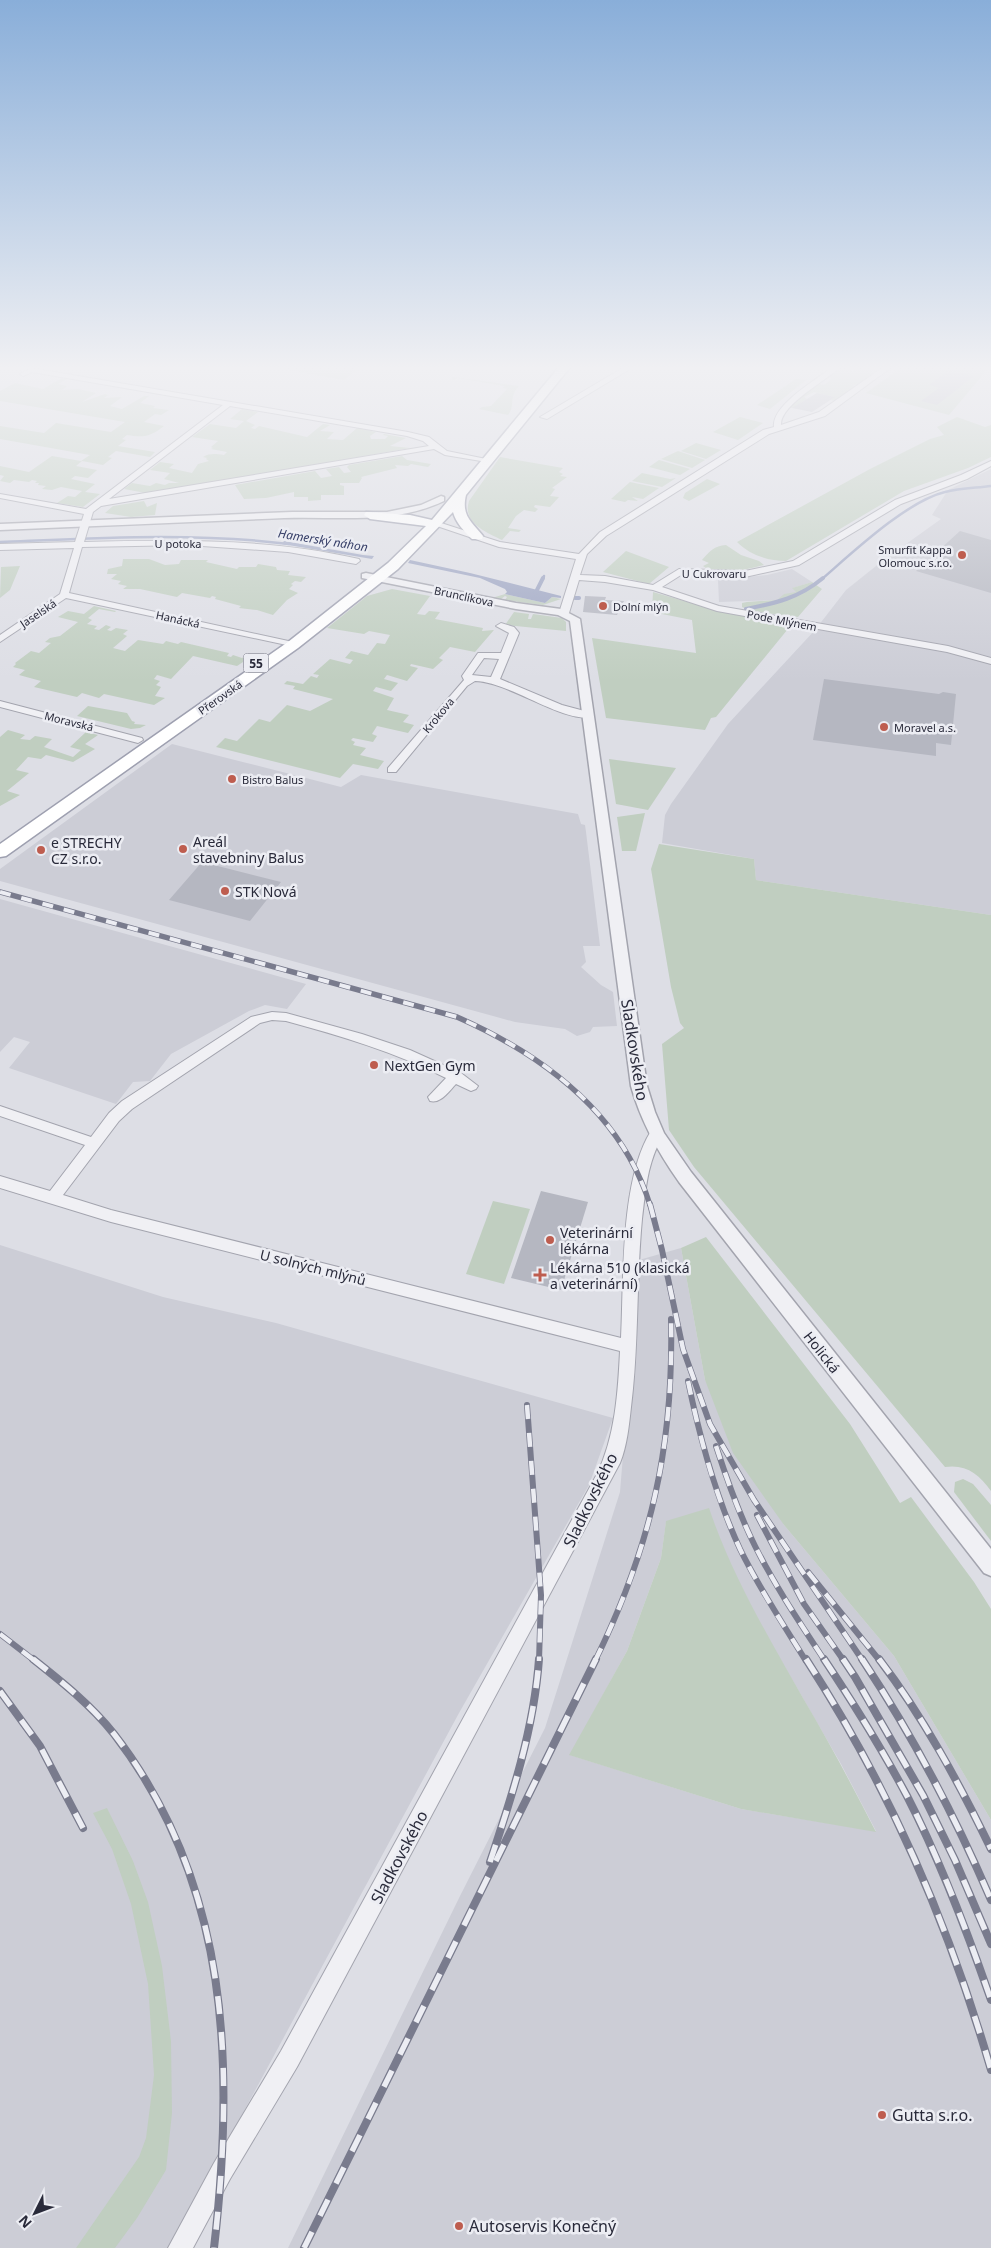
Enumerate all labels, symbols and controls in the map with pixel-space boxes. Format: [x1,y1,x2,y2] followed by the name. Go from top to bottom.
[277,525,369,555] water label: Hamerský náhon
[155,536,202,551] street label: U potoka
[878,542,952,570] place label: Smurfit Kappa Olomouc s.r.o.
[956,549,968,561] marker: Smurfit Kappa Olomouc s.r.o.
[682,566,746,581] street label: U Cukrovaru
[433,582,495,610] street label: Brunclíkova
[16,595,59,631] street label: Jaselská
[613,599,669,614] place label: Dolní mlýn
[597,600,609,612] marker: Dolní mlýn
[746,606,818,634] street label: Pode Mlýnem
[155,607,201,631] street label: Hanácká
[244,654,268,672] road number: 55
[195,676,245,718] street label: Přerovská
[419,694,457,736] street label: Krokova
[43,708,95,734] street label: Moravská
[894,720,956,735] place label: Moravel a.s.
[878,721,890,733] marker: Moravel a.s.
[242,772,303,787] place label: Bistro Balus
[226,773,238,785] marker: Bistro Balus
[193,832,304,867] place label: Areál stavebniny Balus
[51,833,122,868] place label: e STRECHY CZ s.r.o.
[177,843,189,855] marker: Areál stavebniny Balus
[35,844,47,856] marker: e STRECHY CZ s.r.o.
[235,882,297,901] place label: STK Nová
[219,885,231,897] marker: STK Nová
[616,998,654,1102] street label: Sladkovského
[384,1056,476,1075] place label: NextGen Gym
[368,1059,380,1071] marker: NextGen Gym
[560,1223,633,1258] place label: Veterinární lékárna
[544,1234,556,1246] marker: Veterinární lékárna
[258,1245,368,1289] street label: U solných mlýnů
[550,1258,690,1293] place label: Lékárna 510 (klasická a veterinární)
[534,1269,546,1281] marker: Lékárna 510 (klasická a veterinární)
[800,1327,844,1377] street label: Holická
[558,1449,622,1551] street label: Sladkovského
[365,1807,433,1907] street label: Sladkovského
[892,2104,972,2126] place label: Gutta s.r.o.
[876,2109,888,2121] marker: Gutta s.r.o.
[10,2188,60,2238] north arrow
[14,2211,36,2233] text: N
[469,2215,617,2237] place label: Autoservis Konečný
[453,2220,465,2232] marker: Autoservis Konečný

